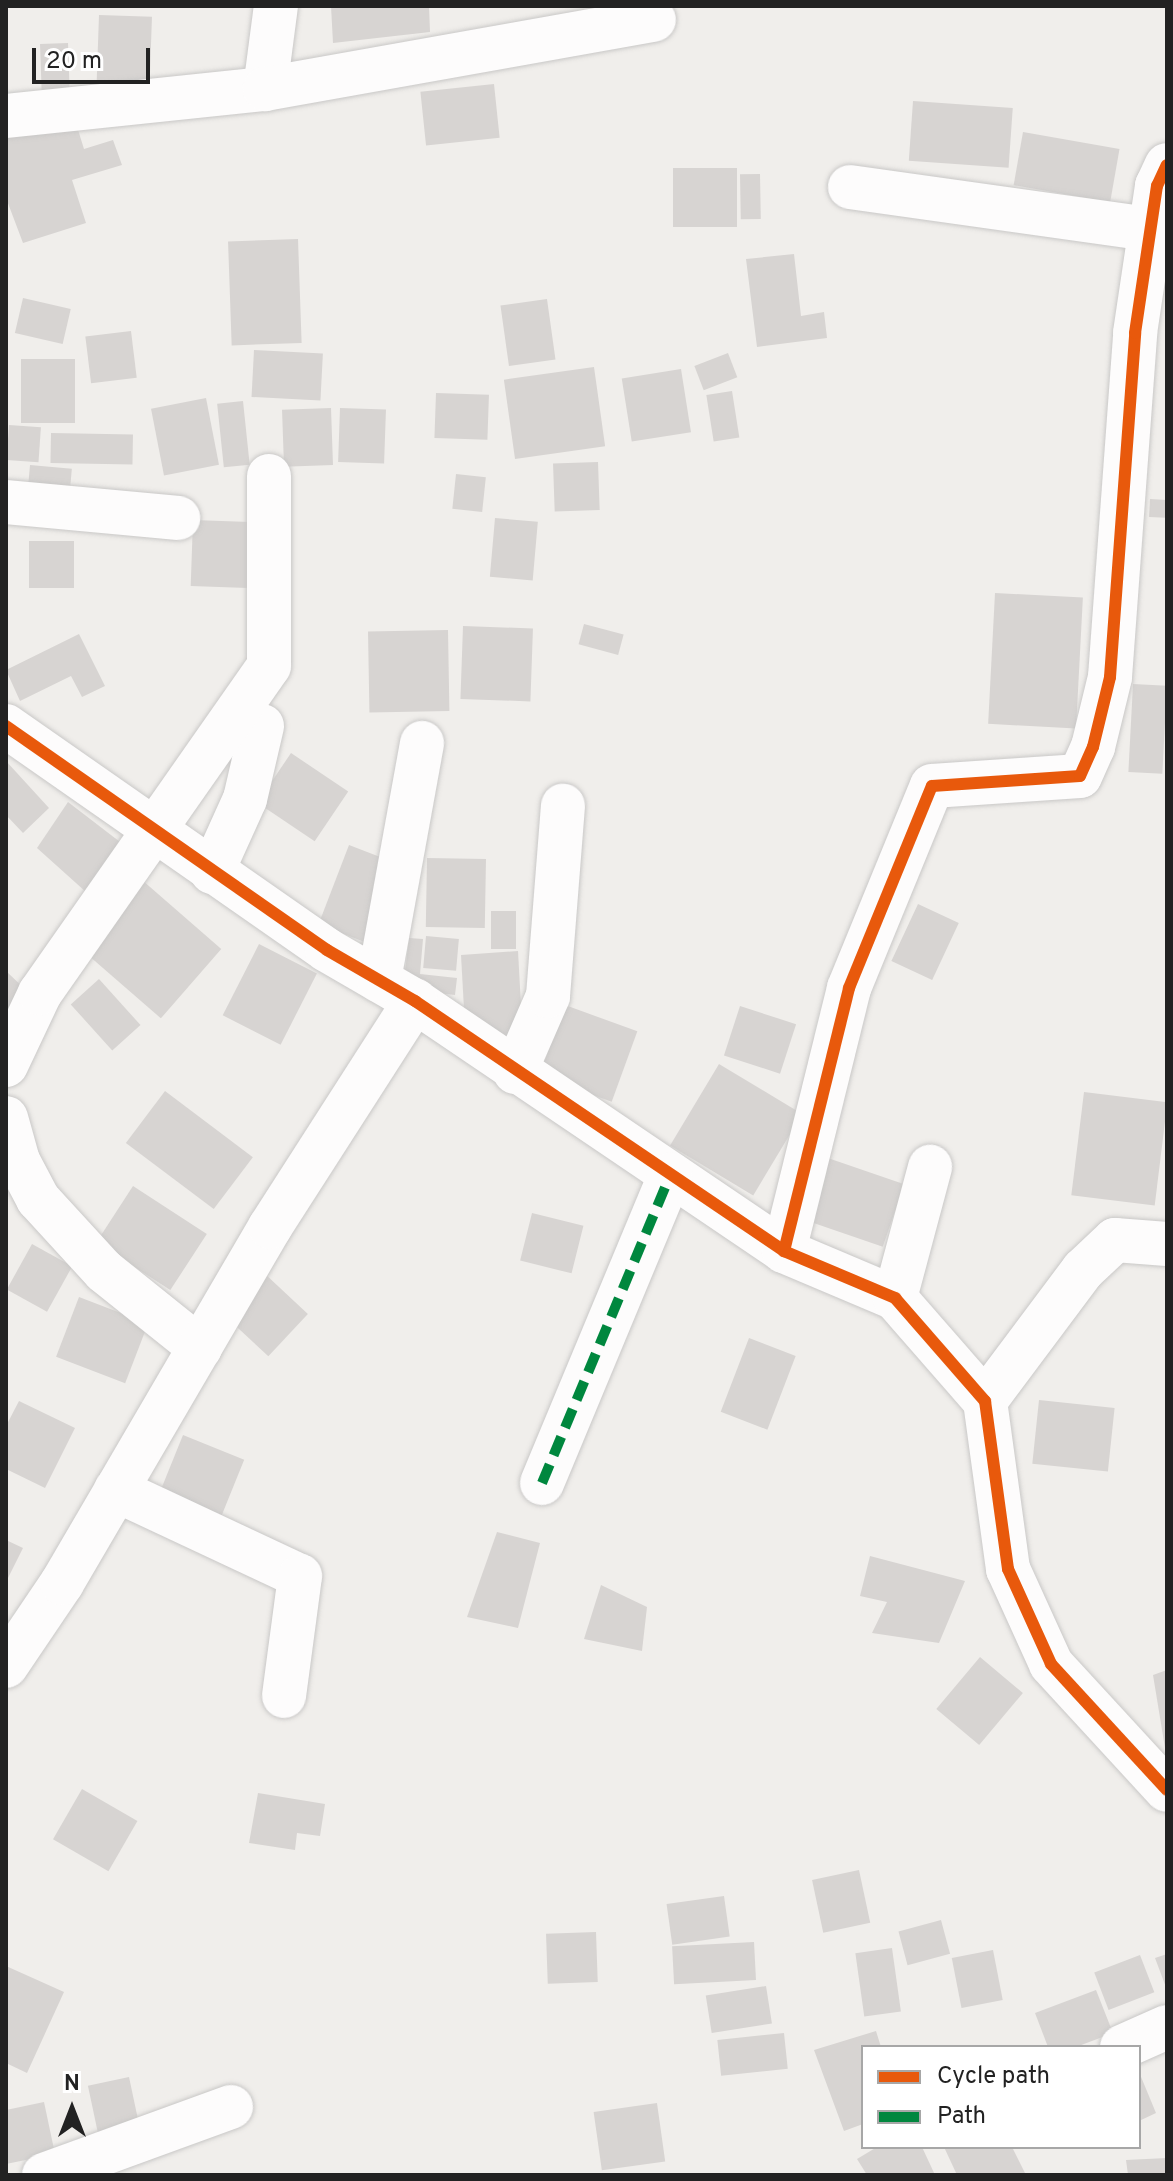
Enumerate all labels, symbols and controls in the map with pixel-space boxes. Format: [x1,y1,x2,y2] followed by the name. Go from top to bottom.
[36,32,154,82] scale bar
[46,47,102,77] text: 20 m
[861,2045,1141,2149] legend
[937,2062,1050,2092] text: Cycle path
[32,2069,112,2149] north arrow
[64,2071,80,2098] text: N
[937,2102,986,2132] text: Path

